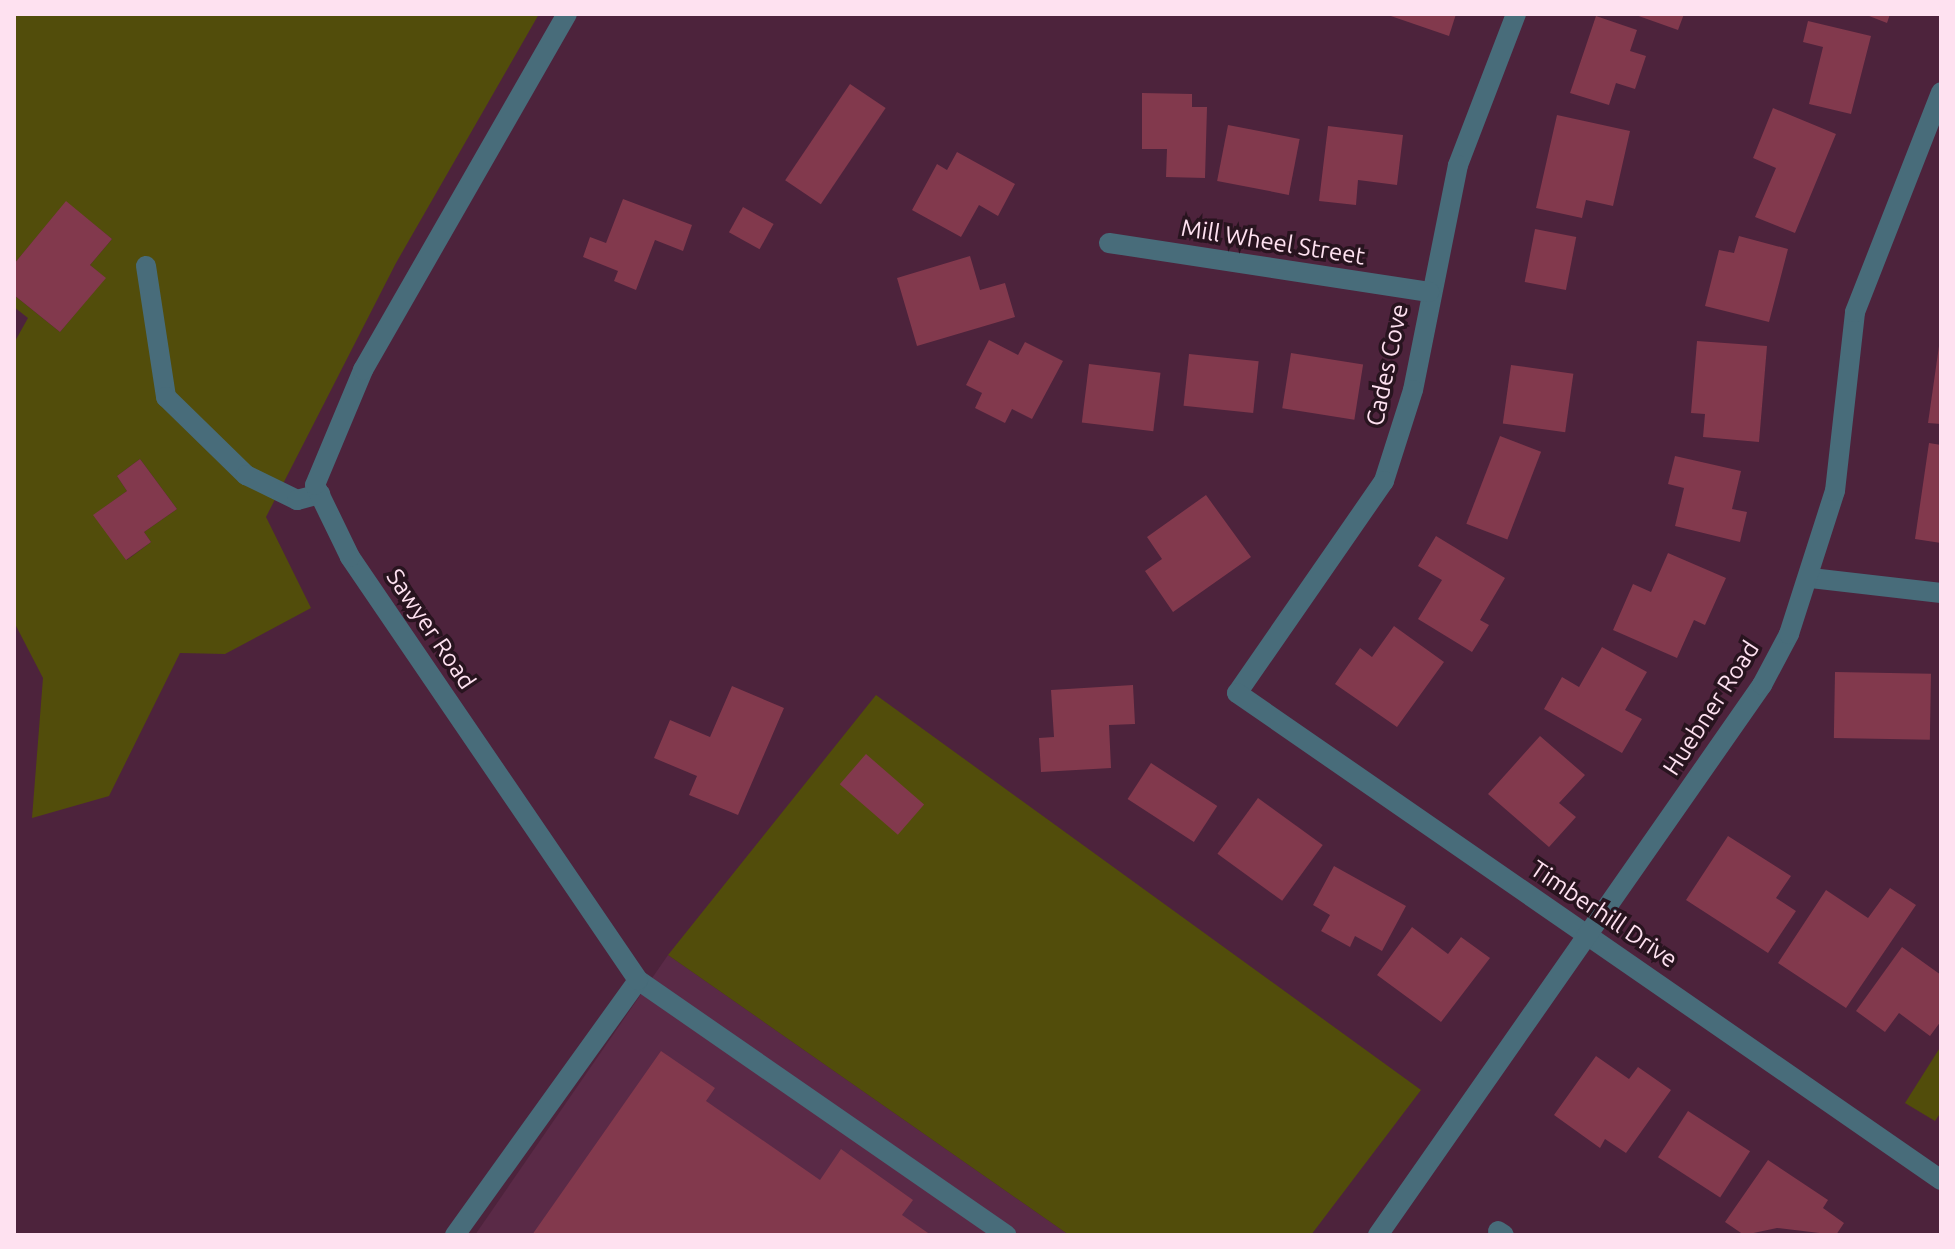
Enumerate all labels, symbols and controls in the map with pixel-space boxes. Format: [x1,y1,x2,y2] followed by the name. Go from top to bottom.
[1179,213,1367,271] street label: Mill Wheel Street
[1360,301,1414,429] street label: Cades Cove
[380,563,482,695] street label: Sawyer Road
[1657,635,1765,781] street label: Huebner Road
[1525,854,1683,974] street label: Timberhill Drive

